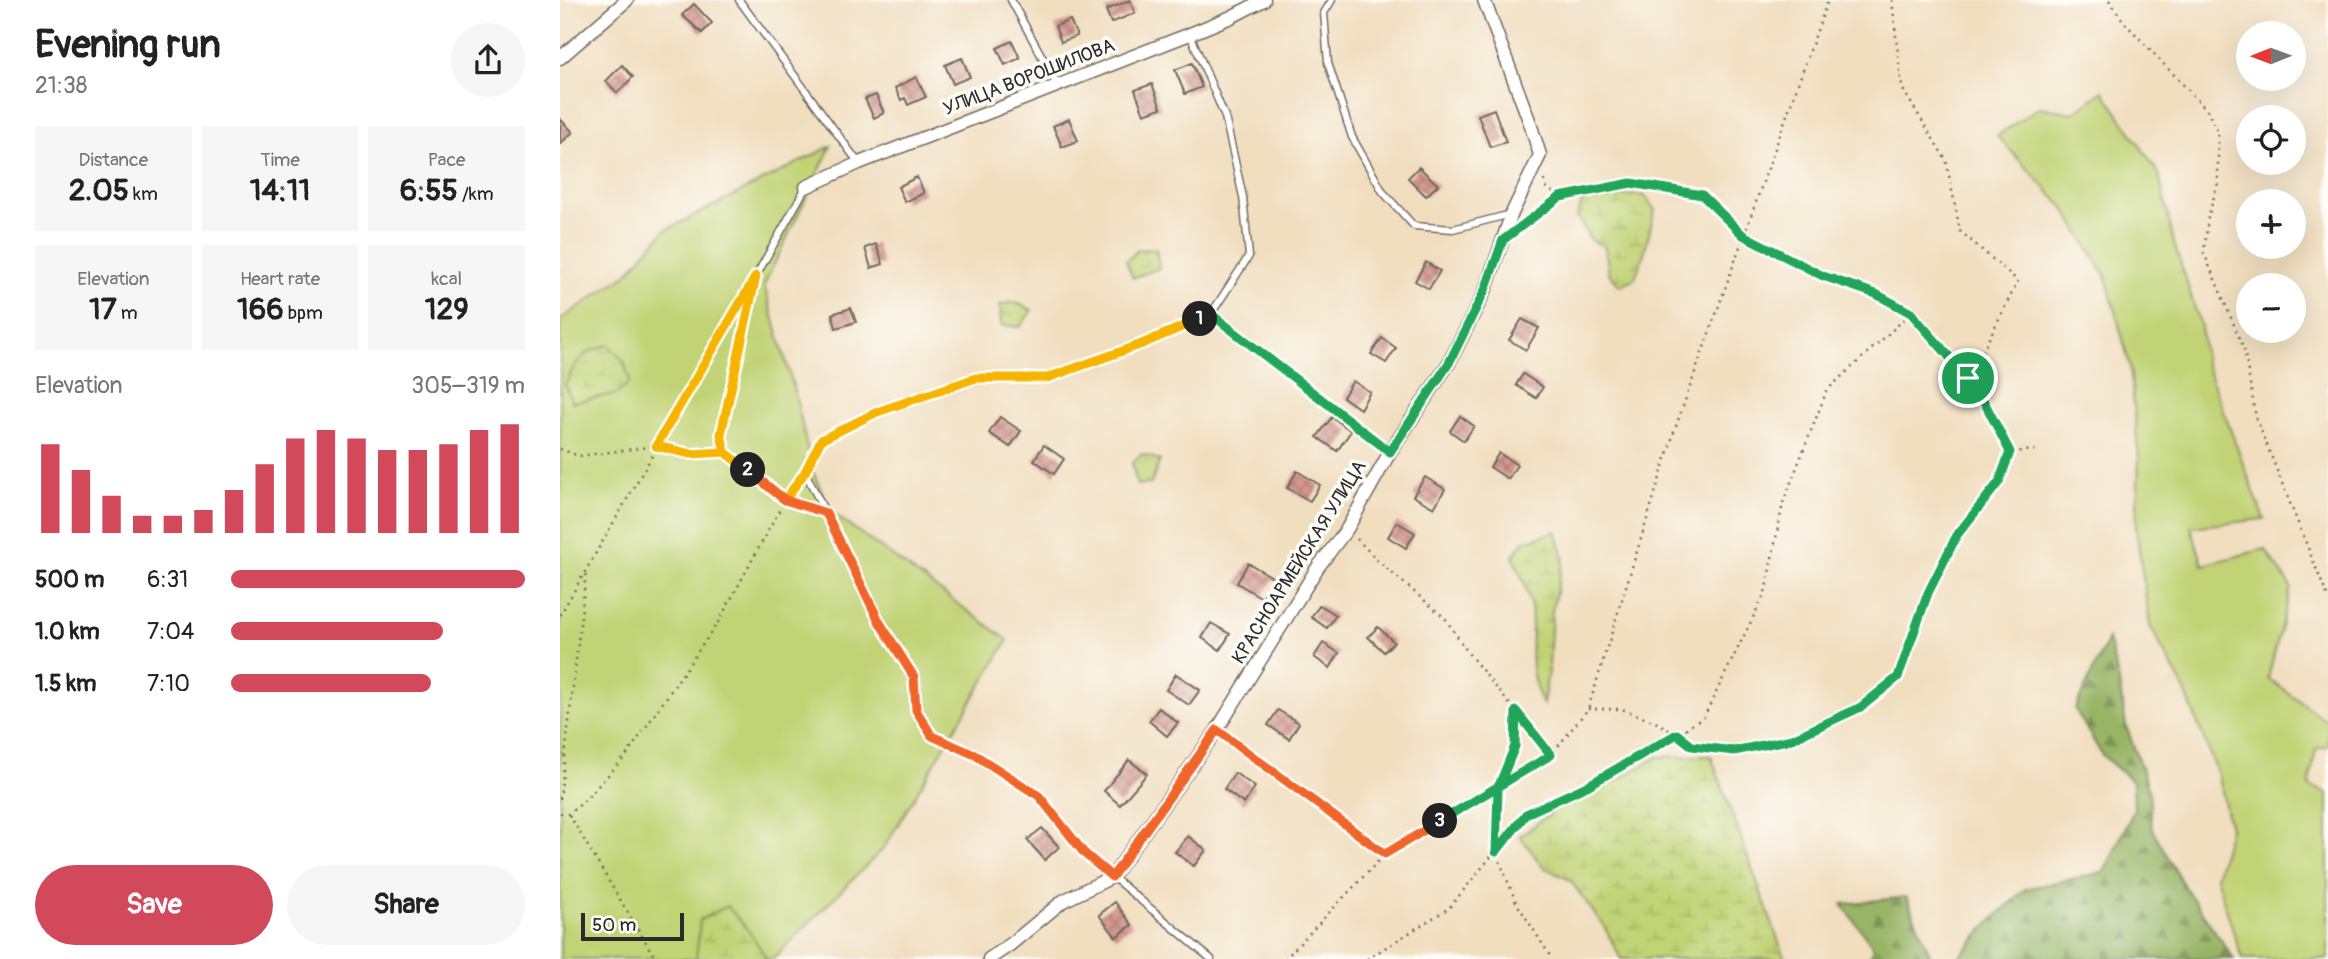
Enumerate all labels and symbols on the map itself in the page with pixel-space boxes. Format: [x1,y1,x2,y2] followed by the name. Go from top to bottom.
[2236,21,2306,91] north arrow
[940,33,1118,121] street label: УЛИЦА ВОРОШИЛОВА
[1182,302,1218,336] pin: 1
[1938,348,1998,408] pin
[730,452,766,488] pin: 2
[1226,456,1372,668] street label: КРАСНОАРМЕЙСКАЯ УЛИЦА
[1422,804,1458,838] pin: 3
[581,910,684,942] scale bar

